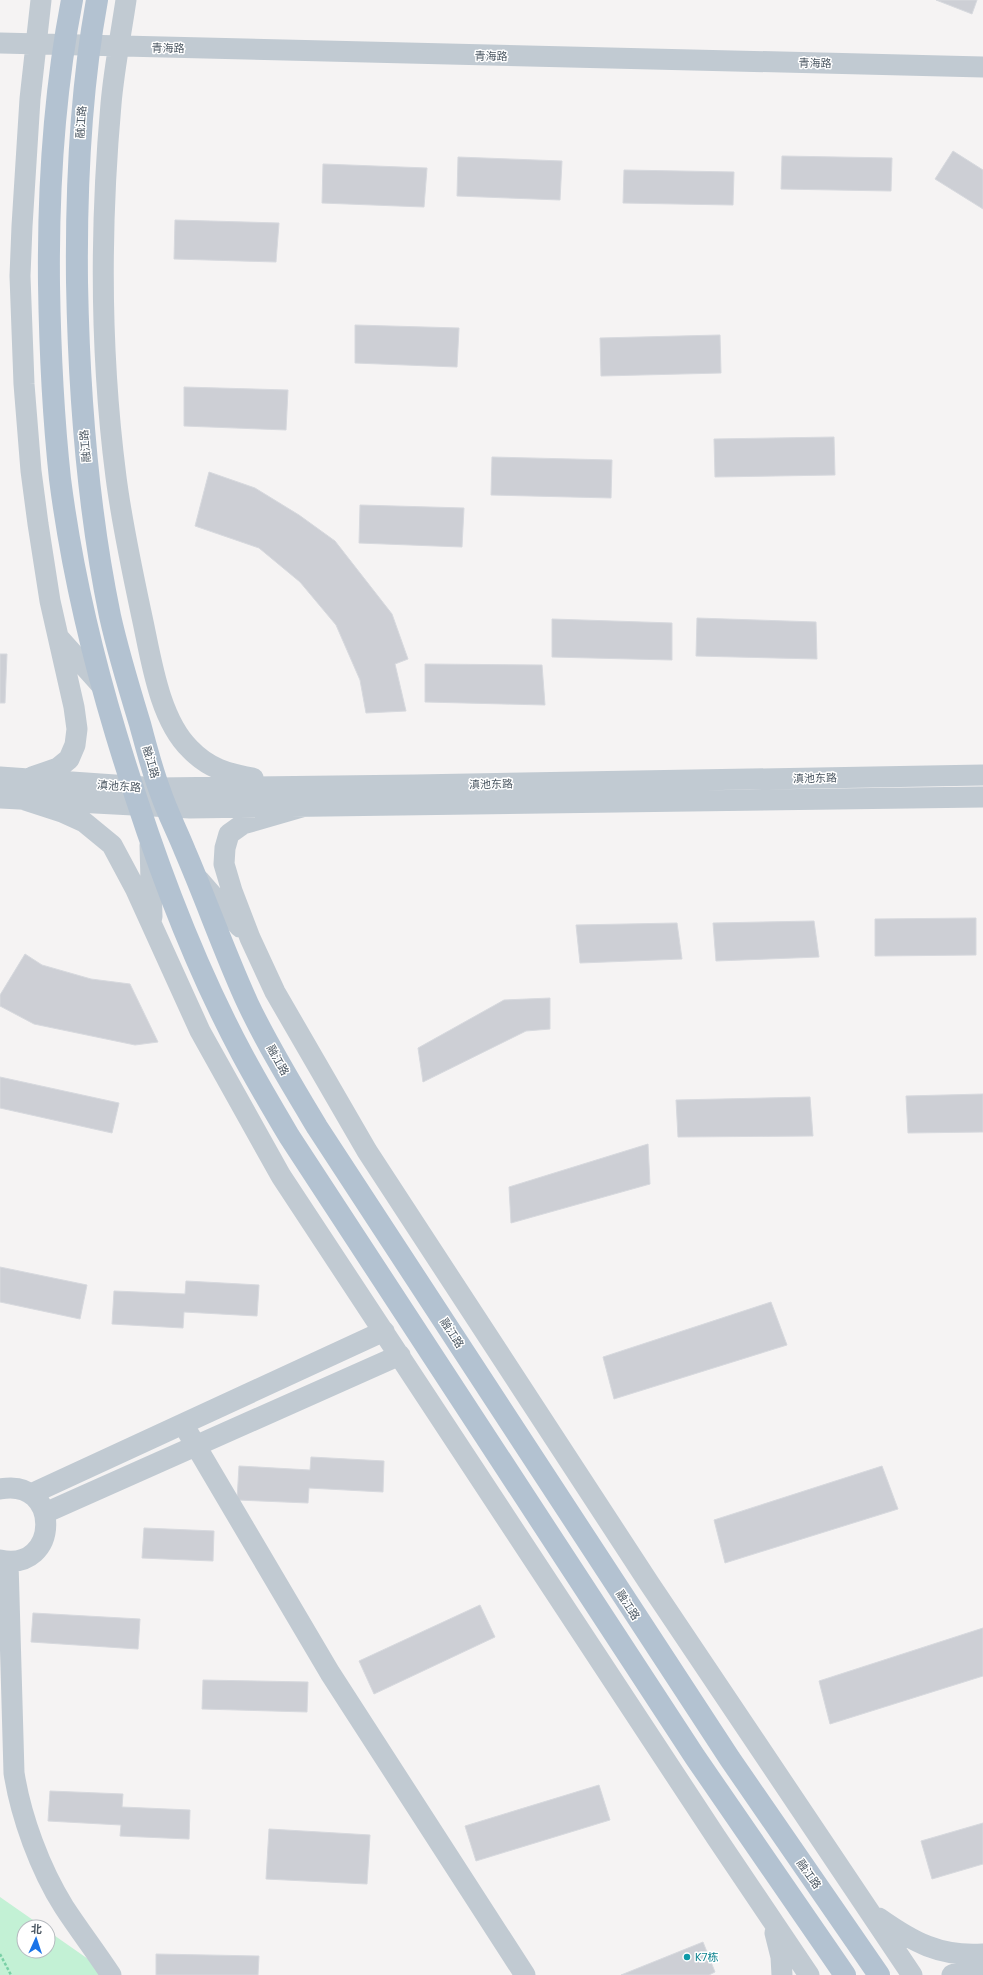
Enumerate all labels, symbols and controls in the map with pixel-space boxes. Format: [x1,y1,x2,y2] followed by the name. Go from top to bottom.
[151,40,185,56] street label: 青海路
[474,48,508,64] street label: 青海路
[798,55,832,71] street label: 青海路
[72,105,90,139] street label: 融江路
[76,429,94,463] street label: 融江路
[139,744,163,780] street label: 融江路
[793,770,837,786] street label: 滇池东路
[96,776,142,796] street label: 滇池东路
[469,776,513,792] street label: 滇池东路
[263,1042,293,1078] street label: 融江路
[436,1315,468,1351] street label: 融江路
[612,1587,644,1623] street label: 融江路
[793,1856,825,1892] street label: 融江路
[16,1919,56,1959] north arrow
[31,1921,42,1937] text: 北
[695,1949,719,1965] place label: K7栋
[682,1952,692,1962] marker: K7栋

